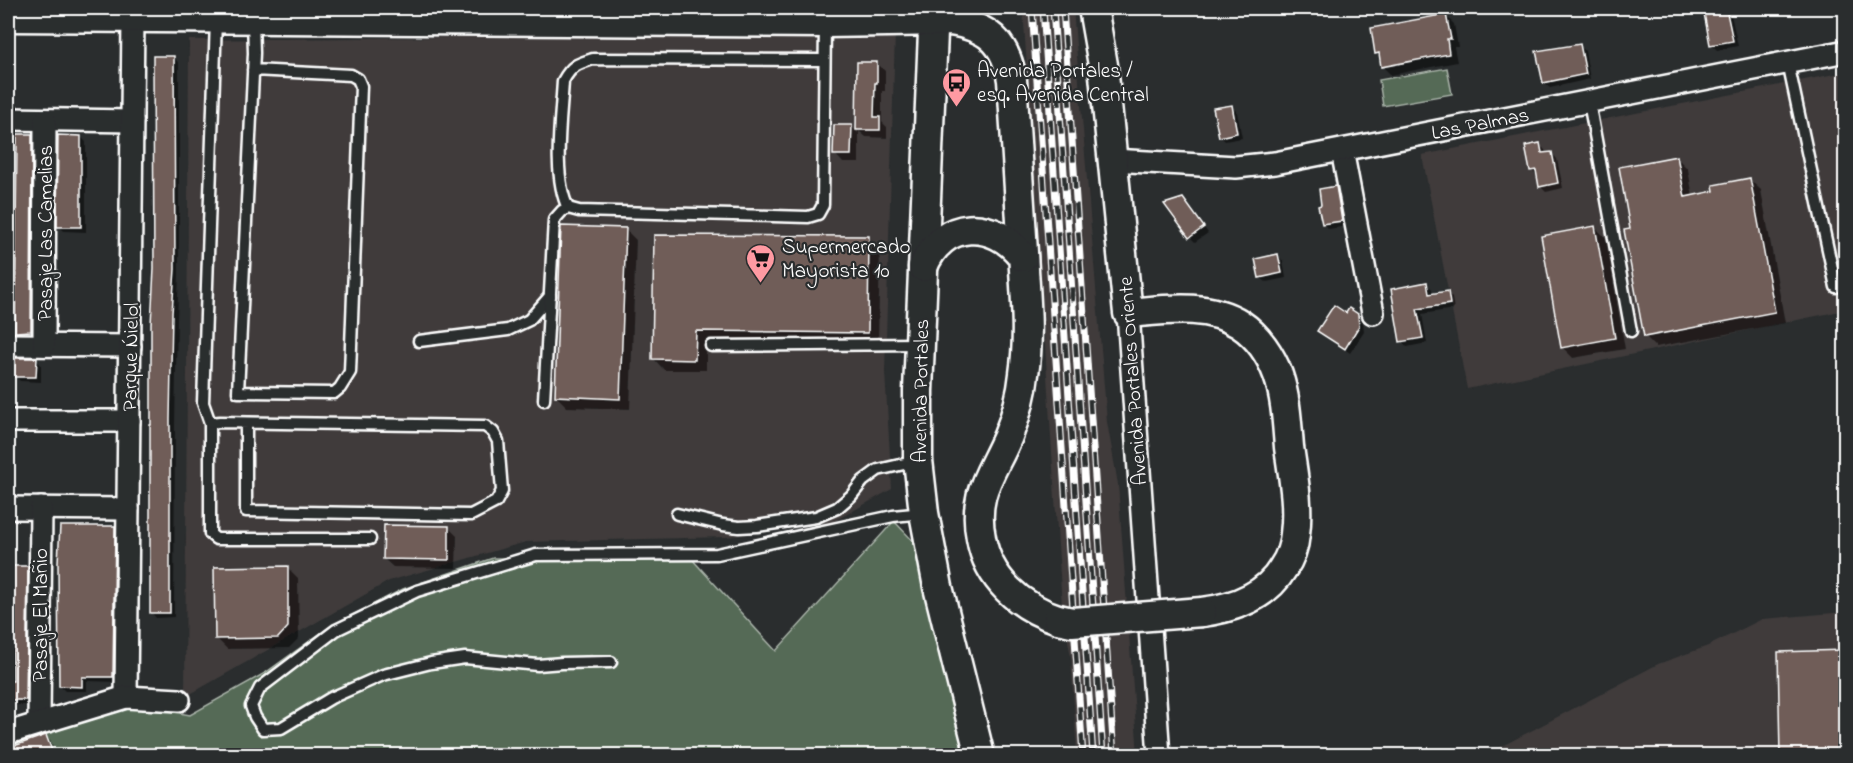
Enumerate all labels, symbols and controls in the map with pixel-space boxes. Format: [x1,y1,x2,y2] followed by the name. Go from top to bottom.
[977,57,1149,111] place label: Avenida Portales / esq. Avenida Central
[940,66,972,108] bus stop icon: Avenida Portales / esq. Avenida Central
[1429,101,1532,149] street label: Las Palmas
[32,145,62,321] street label: Pasaje Las Camelias
[782,233,910,289] place label: Supermercado Mayorista 10
[745,242,777,284] supermarket icon: Supermercado Mayorista 10
[1112,275,1156,486] street label: Avenida Portales Oriente
[116,302,148,412] street label: Parque Ńielol
[906,319,938,463] street label: Avenida Portales
[27,548,57,682] street label: Pasaje El Mañio

